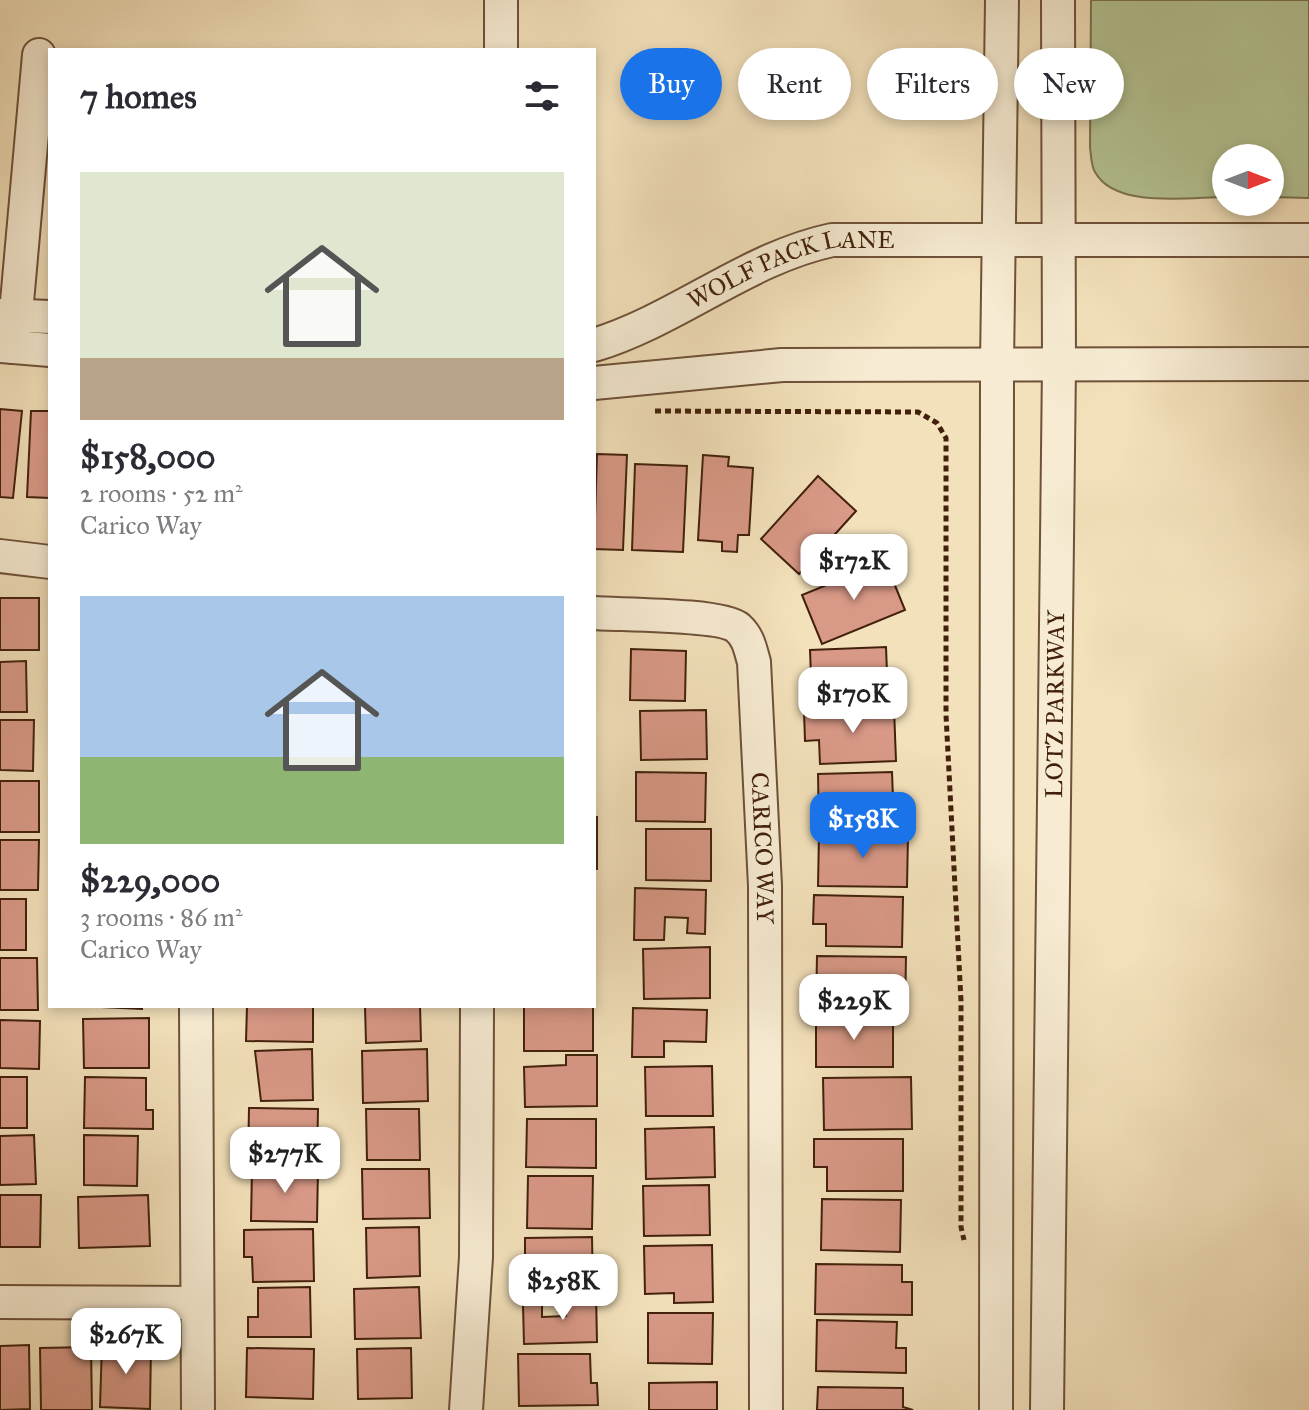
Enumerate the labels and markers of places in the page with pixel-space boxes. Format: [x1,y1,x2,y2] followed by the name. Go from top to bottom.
[798,534,910,602] pin: $172K
[797,667,909,735] pin: $170K
[807,792,919,860] pin: $158K
[798,974,910,1042] pin: $229K
[229,1127,341,1195] pin: $277K
[507,1254,619,1322] pin: $258K
[70,1308,182,1376] pin: $267K

